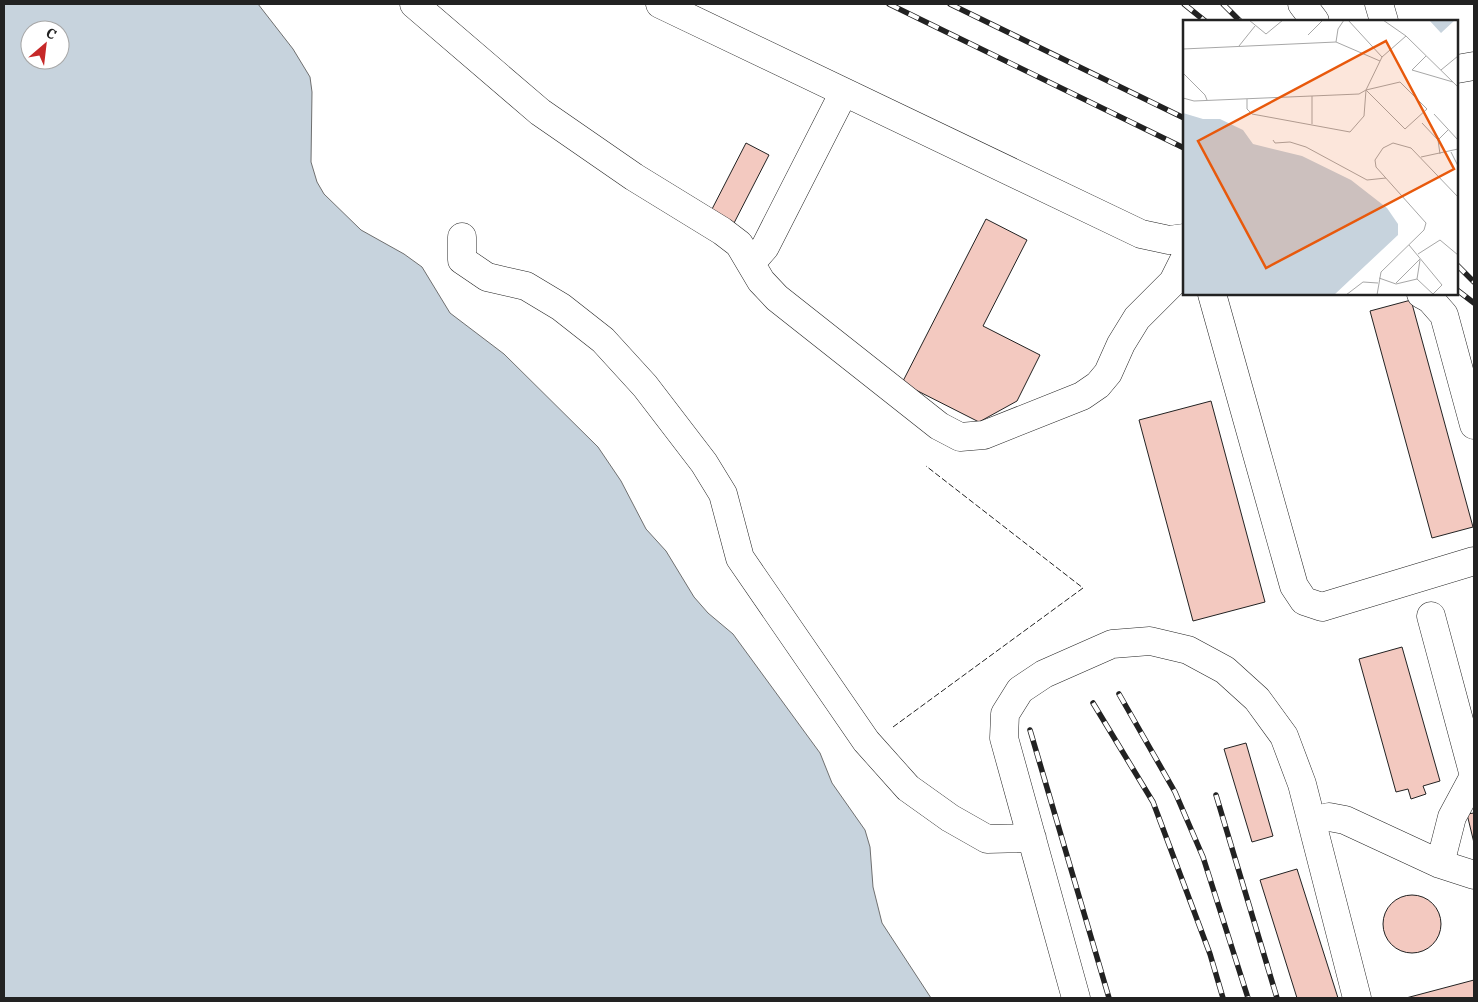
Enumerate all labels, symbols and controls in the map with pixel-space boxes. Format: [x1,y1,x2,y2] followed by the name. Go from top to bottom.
[20,20,70,70] north arrow
[1183,20,1458,295] inset map
[43,23,59,44] text: С

